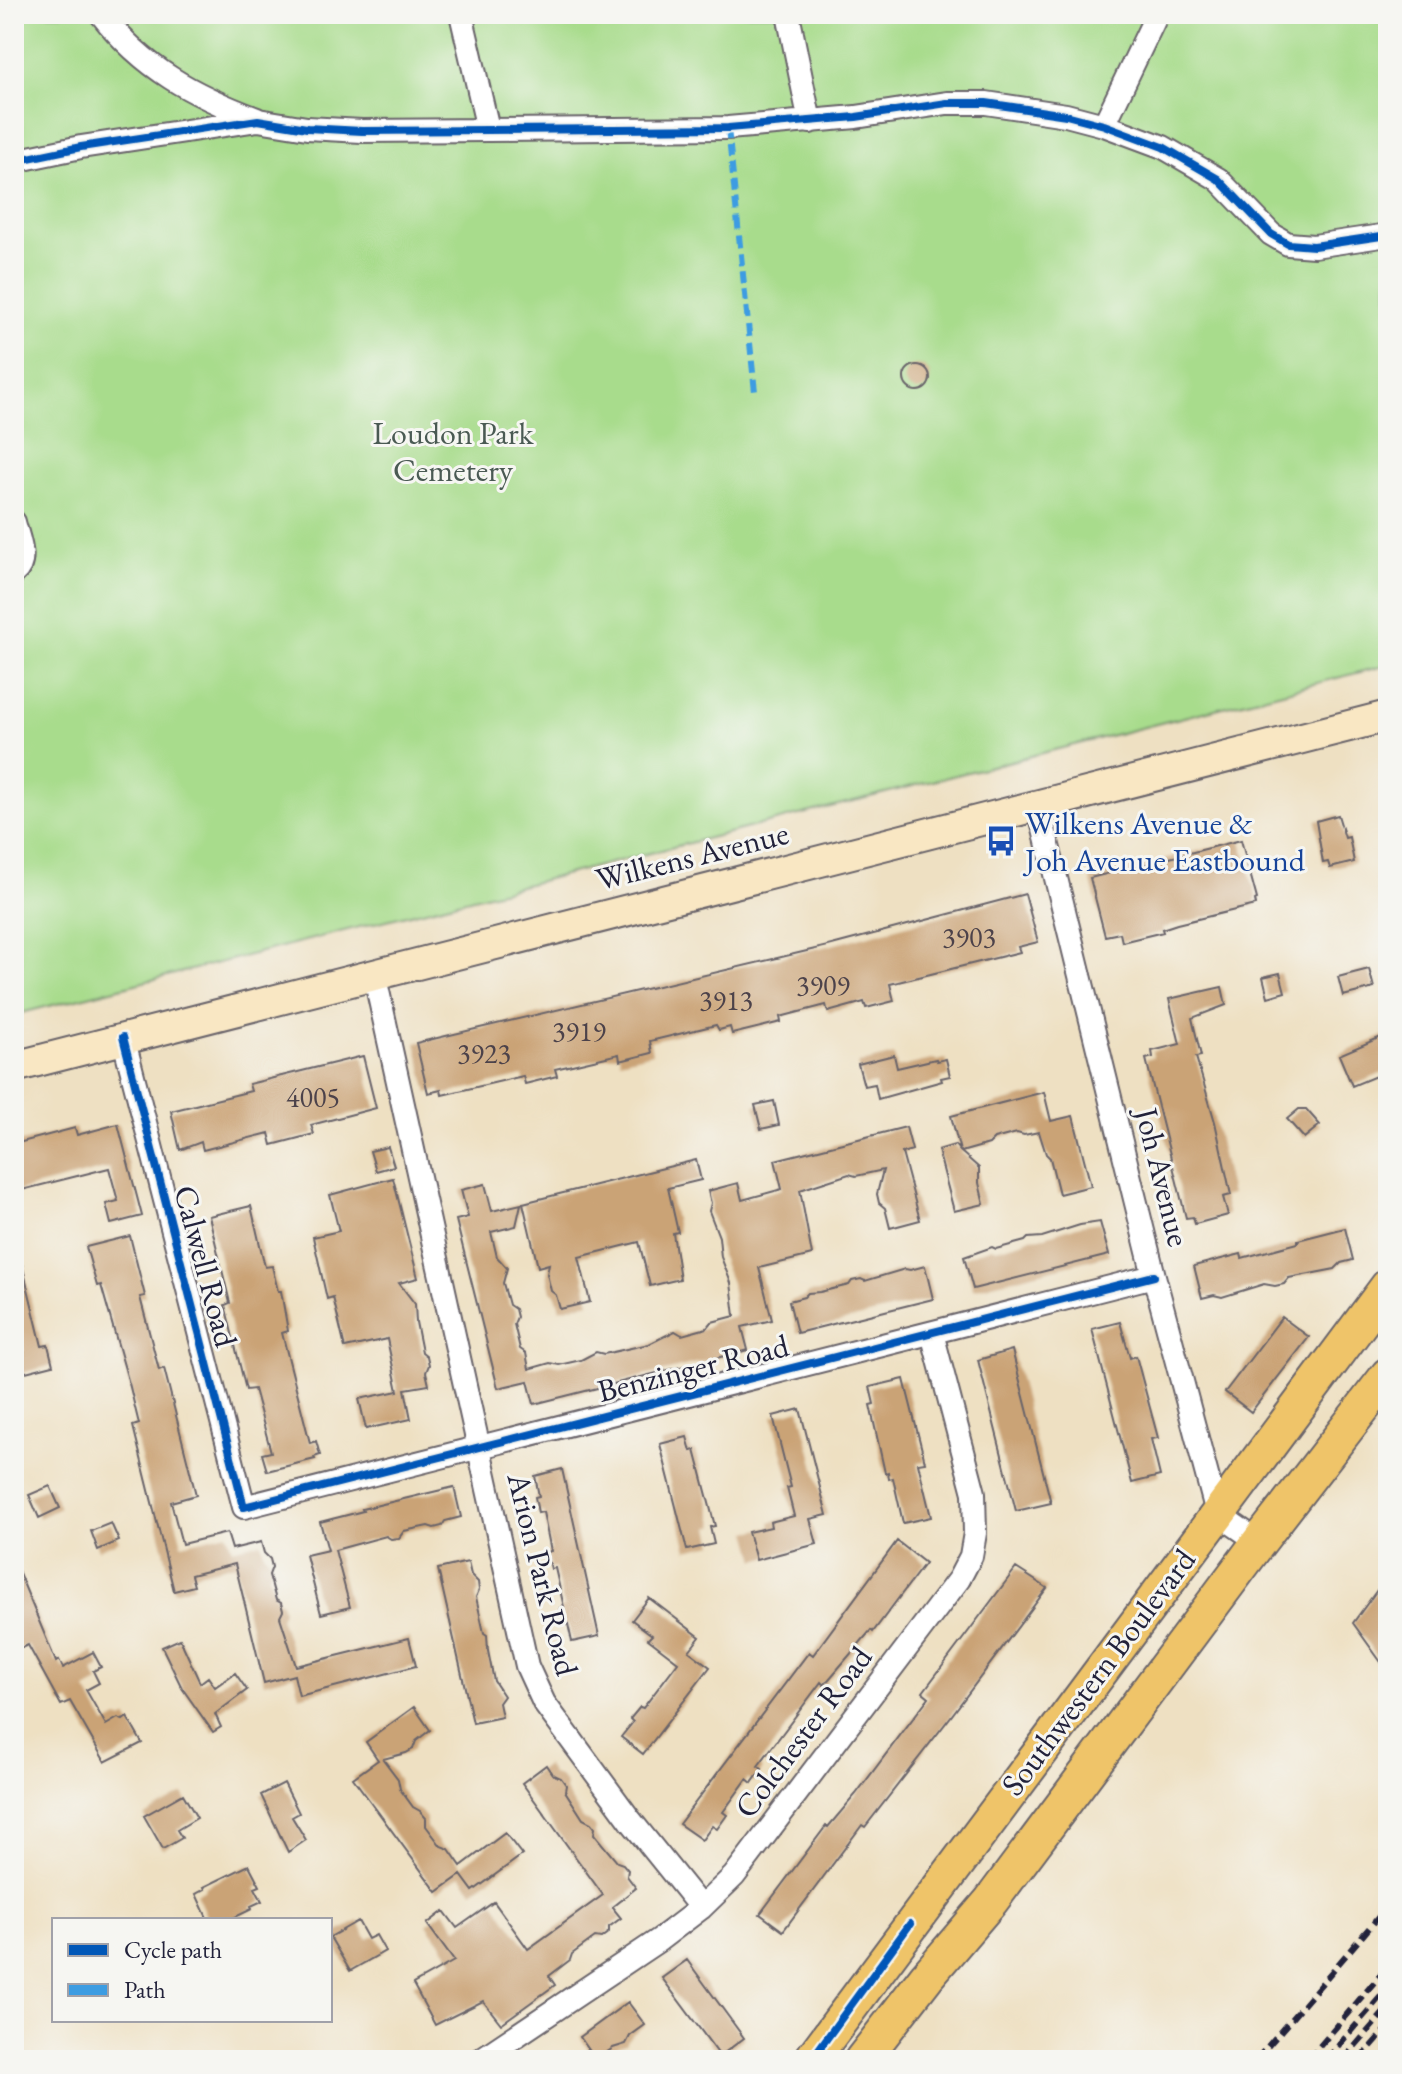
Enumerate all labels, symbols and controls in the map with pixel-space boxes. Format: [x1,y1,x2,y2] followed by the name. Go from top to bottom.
[372,412,535,491] park label: Loudon Park Cemetery
[1022,802,1306,881] place label: Wilkens Avenue & Joh Avenue Eastbound
[591,812,793,900] street label: Wilkens Avenue
[984,824,1018,858] bus stop icon: Wilkens Avenue & Joh Avenue Eastbound
[942,919,996,955] house number: 3903
[796,967,850,1003] house number: 3909
[699,982,753,1018] house number: 3913
[552,1013,606,1049] house number: 3919
[457,1035,511,1071] house number: 3923
[286,1079,340,1115] house number: 4005
[1125,1101,1200,1250] street label: Joh Avenue
[164,1181,248,1352] street label: Calwell Road
[593,1324,794,1412] street label: Benzinger Road
[497,1467,589,1681] street label: Arion Park Road
[991,1539,1205,1804] street label: Southwestern Boulevard
[725,1637,882,1826] street label: Colchester Road
[52,1918,332,2022] legend
[124,1934,222,1965] text: Cycle path
[124,1974,166,2005] text: Path

